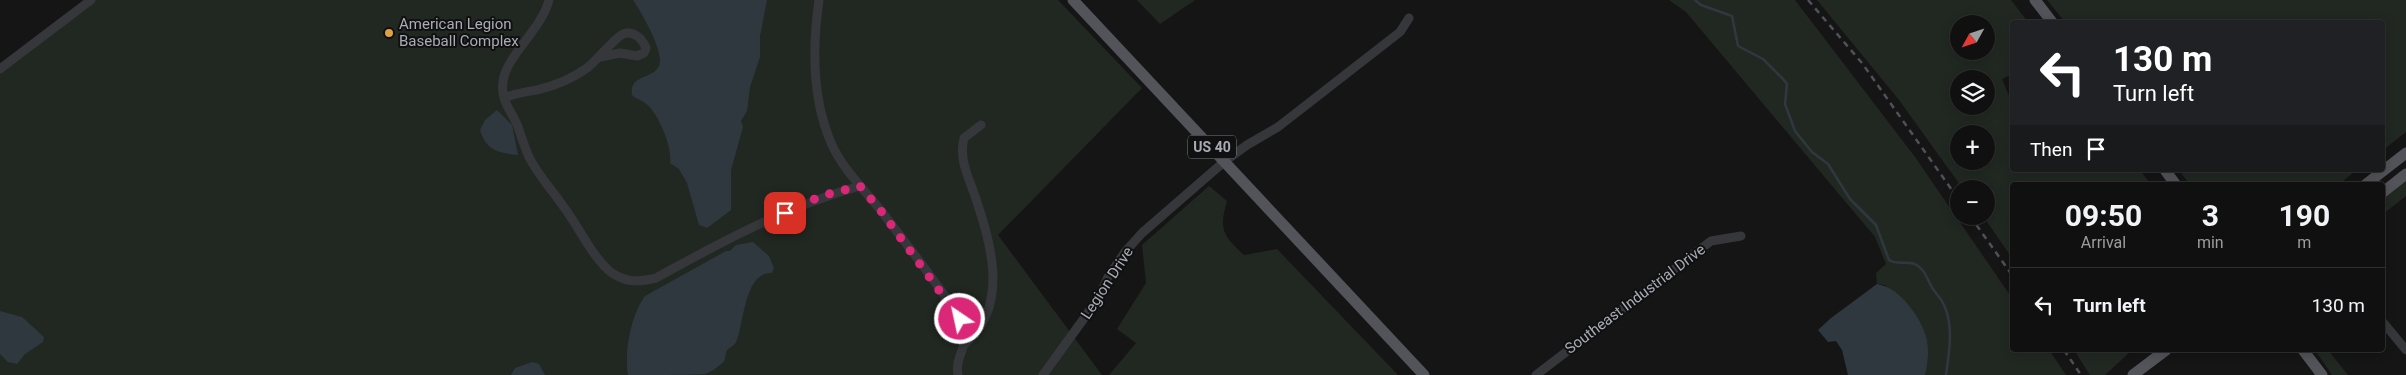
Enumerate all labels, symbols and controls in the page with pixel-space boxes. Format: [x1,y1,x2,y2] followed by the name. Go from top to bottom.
[399,15,519,50] place label: American Legion Baseball Complex
[1950,15,1995,60] north arrow
[1950,15,1995,225] map controls
[383,27,395,39] marker: American Legion Baseball Complex
[2113,39,2212,80] text: 130 m
[2030,40,2095,105] icon: left
[1950,70,1995,115] button: layers
[2113,81,2194,106] text: Turn left
[1950,125,1995,170] button: +
[2082,135,2110,163] icon: arrive
[1188,136,1236,158] road number: US 40
[2030,138,2072,161] text: Then
[1950,180,1995,225] button: −
[764,192,806,234] pin
[2065,198,2142,233] text: 09:50
[2202,198,2219,233] text: 3
[2279,198,2330,233] text: 190
[771,199,799,227] icon: arrive
[2081,233,2126,252] text: Arrival
[2197,233,2224,252] text: min
[2297,233,2311,252] text: m
[1561,240,1709,358] street label: Southeast Industrial Drive
[1077,244,1137,322] street label: Legion Drive
[2030,291,2058,319] icon: left
[933,292,985,344] position arrow
[2073,294,2146,317] text: Turn left
[2312,294,2365,317] text: 130 m

